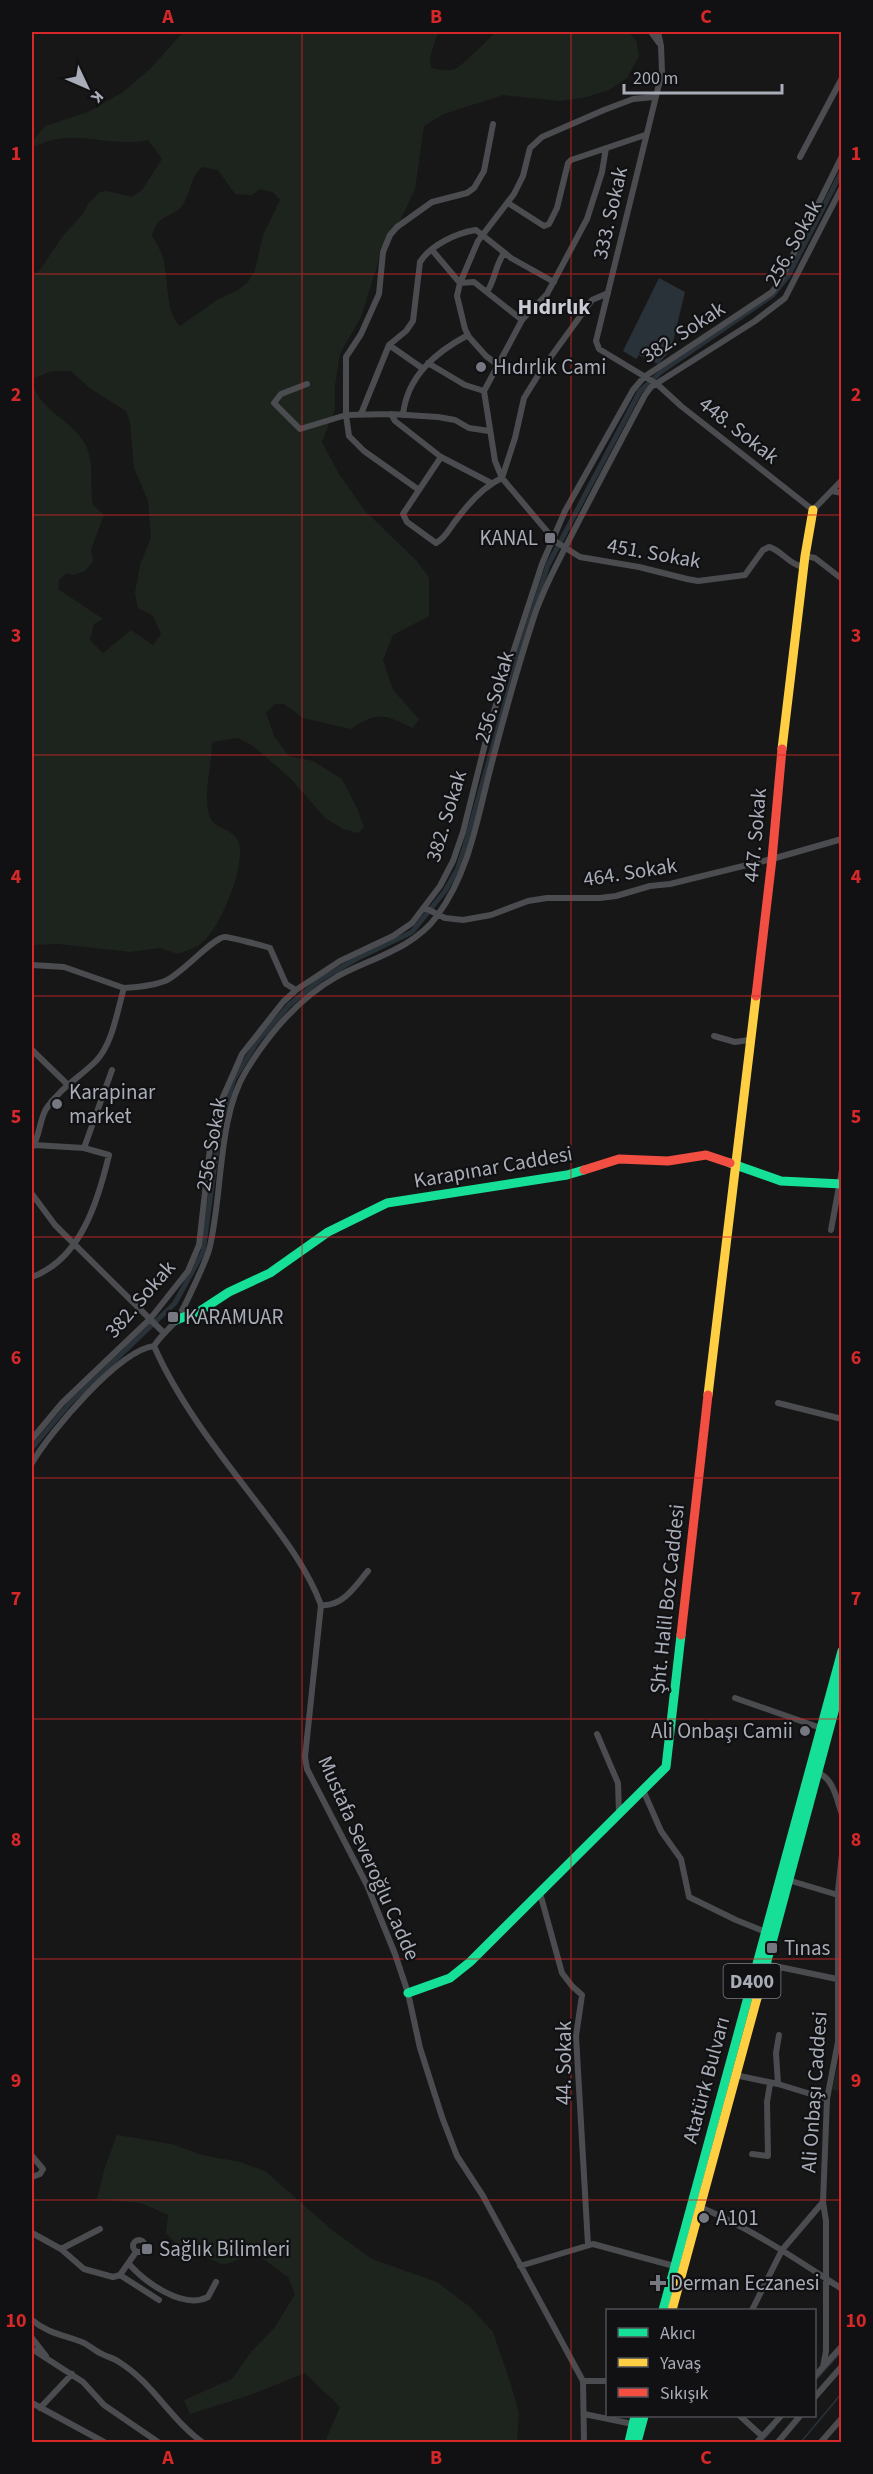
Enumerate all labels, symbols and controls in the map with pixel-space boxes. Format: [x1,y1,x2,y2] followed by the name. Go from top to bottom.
[161,3,174,31] text: A
[430,3,442,31] text: B
[700,3,712,31] text: C
[57,57,117,117] north arrow
[624,57,782,95] scale bar
[633,66,678,91] text: 200 m
[86,86,108,108] text: K
[11,140,21,168] text: 1
[851,140,861,168] text: 1
[585,163,635,262] street label: 333. Sokak
[757,194,829,292] street label: 256. Sokak
[518,291,590,323] district label: Hıdırlık
[635,293,731,370] street label: 382. Sokak
[493,352,606,382] place label: Hıdırlık Cami
[474,360,488,374] marker: Hıdırlık Cami
[11,381,21,409] text: 2
[851,381,861,409] text: 2
[693,389,786,471] street label: 448. Sokak
[479,523,538,553] place label: KANAL
[605,530,704,576] street label: 451. Sokak
[543,531,557,545] marker: KANAL
[11,622,21,650] text: 3
[851,622,861,650] text: 3
[467,647,522,747] street label: 256. Sokak
[418,766,474,866] street label: 382. Sokak
[736,786,774,883] street label: 447. Sokak
[581,850,680,894] street label: 464. Sokak
[11,863,22,891] text: 4
[851,863,862,891] text: 4
[69,1077,156,1131] place label: Karapinar market
[188,1094,234,1193] street label: 256. Sokak
[50,1097,64,1111] marker: Karapinar market
[11,1103,21,1131] text: 5
[851,1103,861,1131] text: 5
[411,1138,575,1196] street label: Karapınar Caddesi
[98,1253,183,1345] street label: 382. Sokak
[185,1302,283,1332] place label: KARAMUAR
[166,1310,180,1324] marker: KARAMUAR
[11,1344,21,1372] text: 6
[851,1344,861,1372] text: 6
[642,1503,692,1695] street label: Şht. Halil Boz Caddesi
[11,1585,21,1613] text: 7
[851,1585,861,1613] text: 7
[651,1716,793,1746] place label: Ali Onbaşı Camii
[798,1724,812,1738] marker: Ali Onbaşı Camii
[310,1751,428,1965] street label: Mustafa Severoğlu Cadde
[11,1826,21,1854] text: 8
[851,1826,861,1854] text: 8
[784,1933,831,1963] place label: Tınas
[765,1941,779,1955] marker: Tınas
[724,1964,780,1998] road number: D400
[793,2010,835,2174] street label: Ali Onbaşı Caddesi
[675,2013,737,2147] street label: Atatürk Bulvarı
[549,2020,579,2105] street label: 44. Sokak
[11,2067,21,2095] text: 9
[851,2067,861,2095] text: 9
[716,2203,759,2233] place label: A101
[697,2211,711,2225] marker: A101
[159,2234,290,2264] place label: Sağlık Bilimleri
[140,2242,154,2256] marker: Sağlık Bilimleri
[670,2268,820,2298] place label: Derman Eczanesi
[651,2276,665,2290] marker: Derman Eczanesi
[5,2307,27,2335] text: 10
[845,2307,867,2335] text: 10
[606,2309,816,2417] legend
[660,2321,696,2346] text: Akıcı
[659,2351,701,2376] text: Yavaş
[660,2381,708,2406] text: Sıkışık
[161,2444,174,2472] text: A
[430,2444,442,2472] text: B
[700,2444,712,2472] text: C

